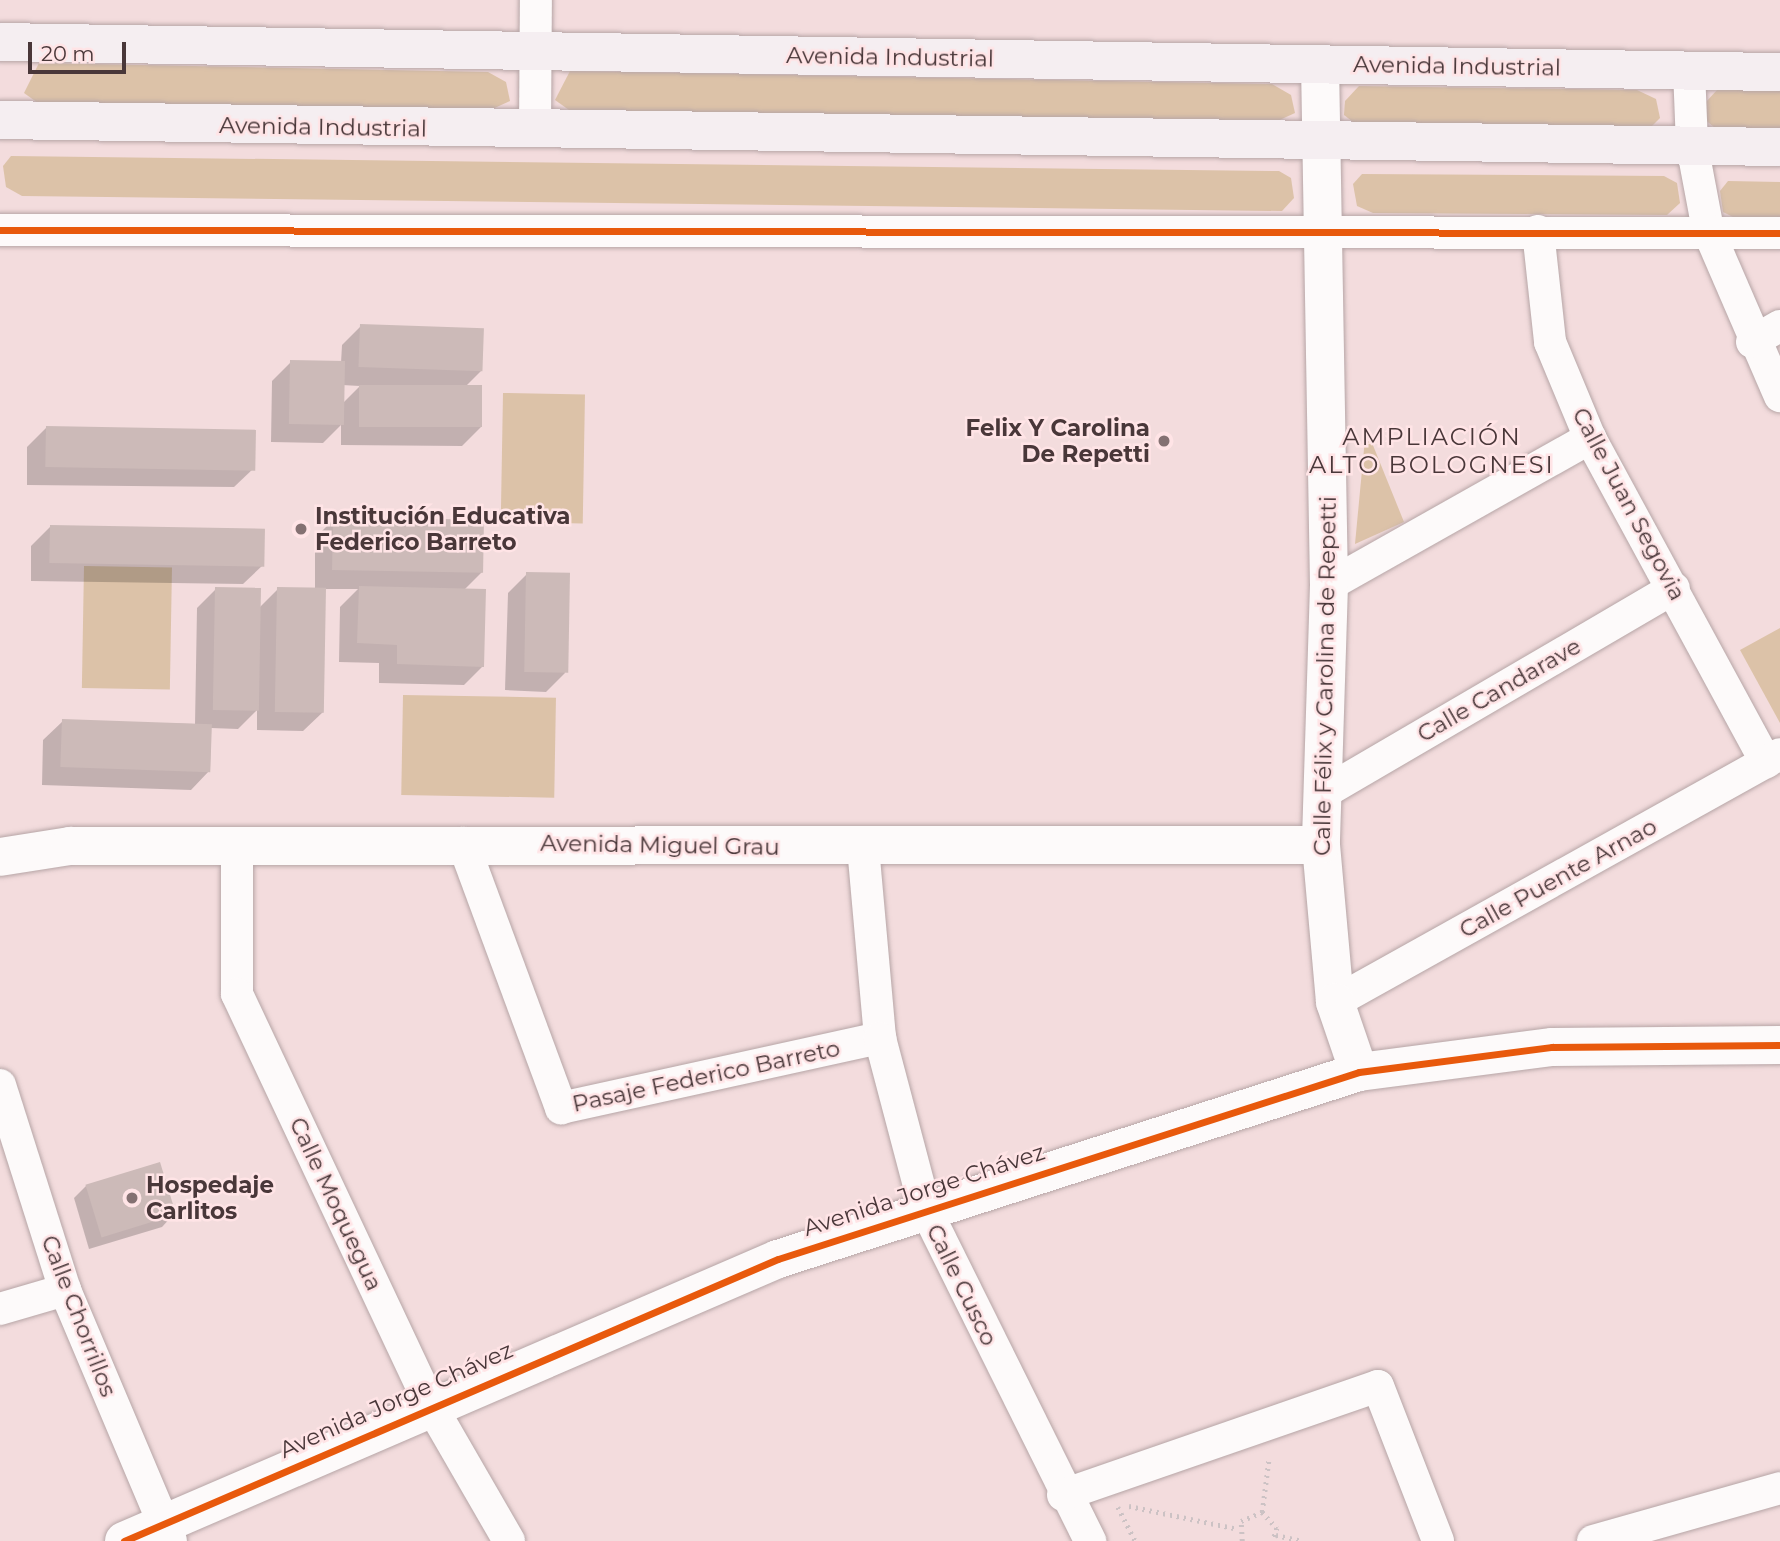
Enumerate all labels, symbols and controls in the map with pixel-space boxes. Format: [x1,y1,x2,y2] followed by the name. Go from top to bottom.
[32,28,130,72] scale bar
[41,41,95,66] text: 20 m
[786,41,994,73] street label: Avenida Industrial
[1353,50,1561,82] street label: Avenida Industrial
[219,111,427,143] street label: Avenida Industrial
[1567,403,1691,605] street label: Calle Juan Segovia
[966,414,1150,468] place label: Felix Y Carolina De Repetti
[1311,423,1553,479] district label: AMPLIACIÓN ALTO BOLOGNESI
[1156,433,1172,449] marker: Felix Y Carolina De Repetti
[1308,496,1342,856] street label: Calle Félix y Carolina de Repetti
[315,502,571,556] place label: Institución Educativa Federico Barreto
[293,521,309,537] marker: Institución Educativa Federico Barreto
[1412,632,1586,748] street label: Calle Candarave
[1455,812,1661,944] street label: Calle Puente Arnao
[540,829,780,861] street label: Avenida Miguel Grau
[570,1034,842,1118] street label: Pasaje Federico Barreto
[284,1113,388,1295] street label: Calle Moquegua
[800,1138,1048,1242] street label: Avenida Jorge Chávez
[146,1171,274,1225] place label: Hospedaje Carlitos
[124,1190,140,1206] marker: Hospedaje Carlitos
[921,1220,1003,1350] street label: Calle Cusco
[36,1231,122,1401] street label: Calle Chorrillos
[275,1336,517,1464] street label: Avenida Jorge Chávez

